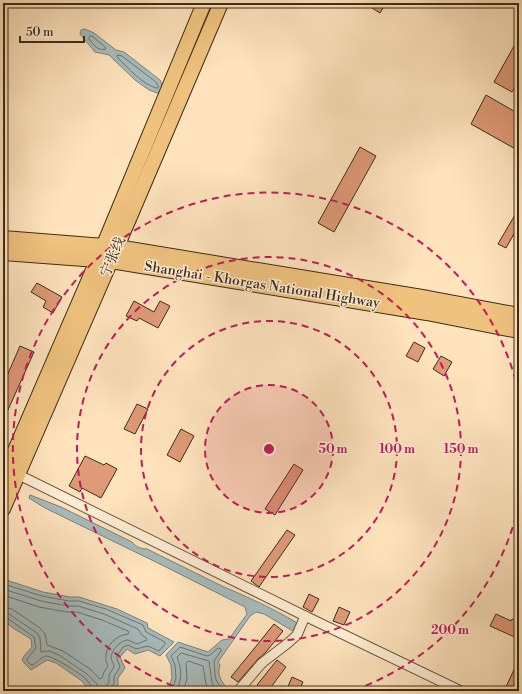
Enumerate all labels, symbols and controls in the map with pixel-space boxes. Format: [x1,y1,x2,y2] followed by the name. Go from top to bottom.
[20,18,84,44] scale bar
[26,25,54,40] text: 50 m
[97,234,129,280] street label: 宁张线
[143,257,381,313] street label: Shanghai - Khorgas National Highway
[262,442,276,456] centre of rings
[318,442,348,457] text: 50 m
[379,442,415,457] text: 100 m
[444,442,478,457] text: 150 m
[431,623,469,638] text: 200 m

